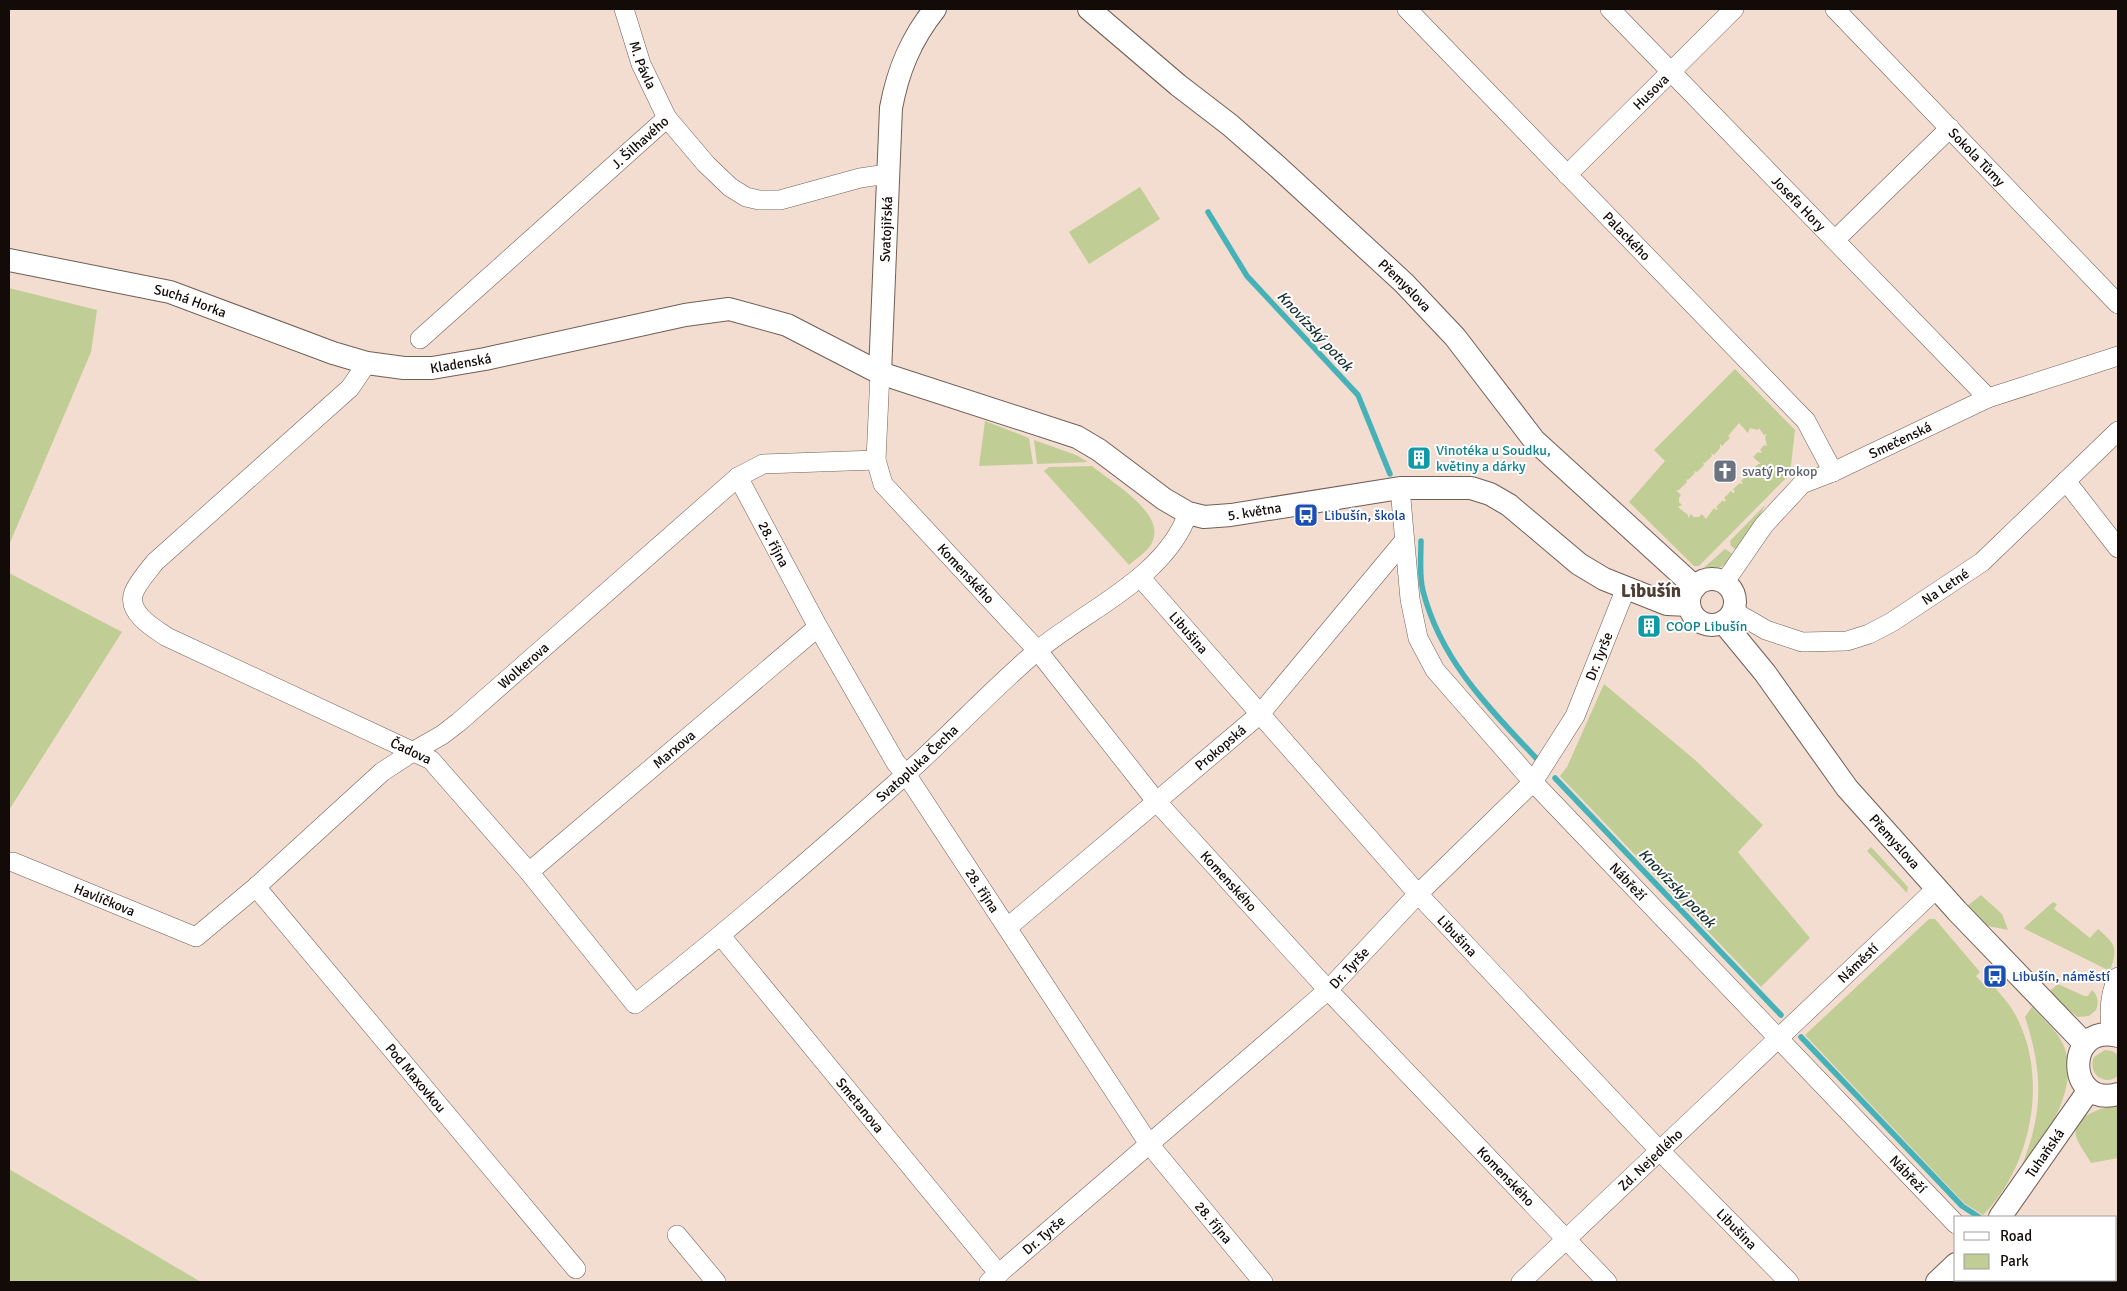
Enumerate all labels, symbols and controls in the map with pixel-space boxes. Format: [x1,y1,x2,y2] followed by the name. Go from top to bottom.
[626,39,660,92] street label: M. Pávla
[1629,70,1672,113] street label: Husova
[608,112,672,172] street label: J. Šilhavého
[1945,124,2009,190] street label: Sokola Tůmy
[1768,172,1830,235] street label: Josefa Hory
[876,196,896,262] street label: Svatojiřská
[1599,208,1654,264] street label: Palackého
[1375,255,1435,315] street label: Přemyslova
[153,281,229,321] street label: Suchá Horka
[1273,287,1358,376] water label: Knovízský potok
[429,349,493,377] street label: Kladenská
[1866,418,1934,462] street label: Smečenská
[1436,442,1551,475] place label: Vinotéka u Soudku, květiny a dárky
[1406,445,1432,471] building icon: Vinotéka u Soudku, květiny a dárky
[1712,458,1738,484] church icon: svatý Prokop
[1742,463,1817,480] place label: svatý Prokop
[1226,499,1283,524] street label: 5. května
[1293,502,1319,528] bus stop icon: Libušín, škola
[1324,507,1406,524] place label: Libušín, škola
[755,518,793,570] street label: 28. října
[934,540,998,607] street label: Komenského
[1918,565,1972,608] street label: Na Letné
[1621,579,1681,603] district label: Libušín
[1166,608,1212,657] street label: Libušina
[1636,613,1662,639] building icon: COOP Libušín
[1666,618,1747,635] place label: COOP Libušín
[1581,630,1616,683] street label: Dr. Tyrše
[494,639,552,692] street label: Wolkerova
[872,721,962,805] street label: Svatopluka Čecha
[1191,721,1249,774] street label: Prokopská
[649,726,699,772] street label: Marxova
[388,734,434,768] street label: Čadova
[1866,810,1924,872] street label: Přemyslova
[1635,845,1720,932] water label: Knovízský potok
[1197,847,1261,915] street label: Komenského
[1606,859,1650,904] street label: Nábřeží
[962,865,1003,916] street label: 28. října
[72,879,138,920] street label: Havlíčkova
[1434,912,1481,960] street label: Libušina
[1834,940,1882,986] street label: Náměstí
[1325,943,1372,992] street label: Dr. Tyrše
[1982,963,2008,989] bus stop icon: Libušín, náměstí
[2012,968,2110,985] place label: Libušín, náměstí
[382,1040,450,1116] street label: Pod Maxovkou
[833,1074,888,1136] street label: Smetanova
[1614,1125,1686,1194] street label: Zd. Nejedlého
[2022,1125,2068,1181] street label: Tuhaňská
[1474,1143,1538,1210] street label: Komenského
[1886,1152,1930,1197] street label: Nábřeží
[1191,1198,1236,1247] street label: 28. října
[1713,1205,1761,1253] street label: Libušina
[1019,1212,1068,1258] street label: Dr. Tyrše
[1954,1216,2117,1281] legend
[2000,1227,2032,1245] text: Road
[2000,1252,2029,1270] text: Park

